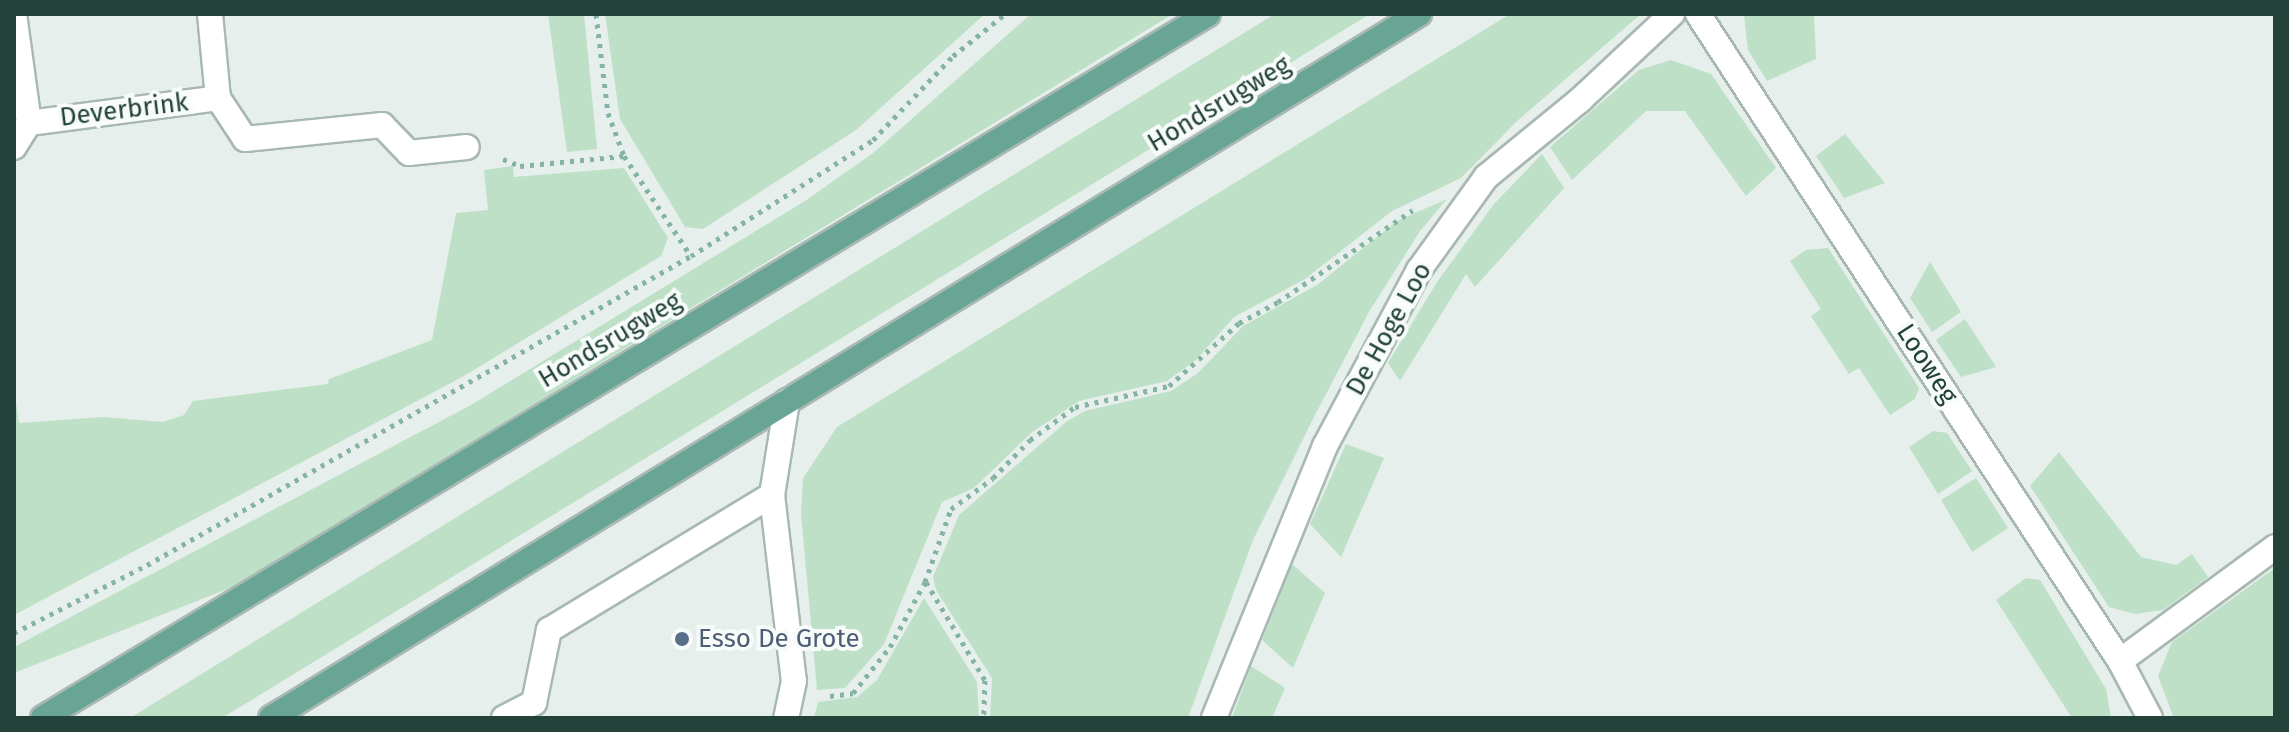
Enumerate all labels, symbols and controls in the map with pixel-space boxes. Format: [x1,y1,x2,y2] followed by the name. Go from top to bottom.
[1142,49,1296,159] street label: Hondsrugweg
[58,87,190,133] street label: Deverbrink
[1340,257,1438,401] street label: De Hoge Loo
[533,285,687,395] street label: Hondsrugweg
[1890,318,1964,410] street label: Looweg
[698,623,860,655] place label: Esso De Grote
[673,630,691,648] marker: Esso De Grote

